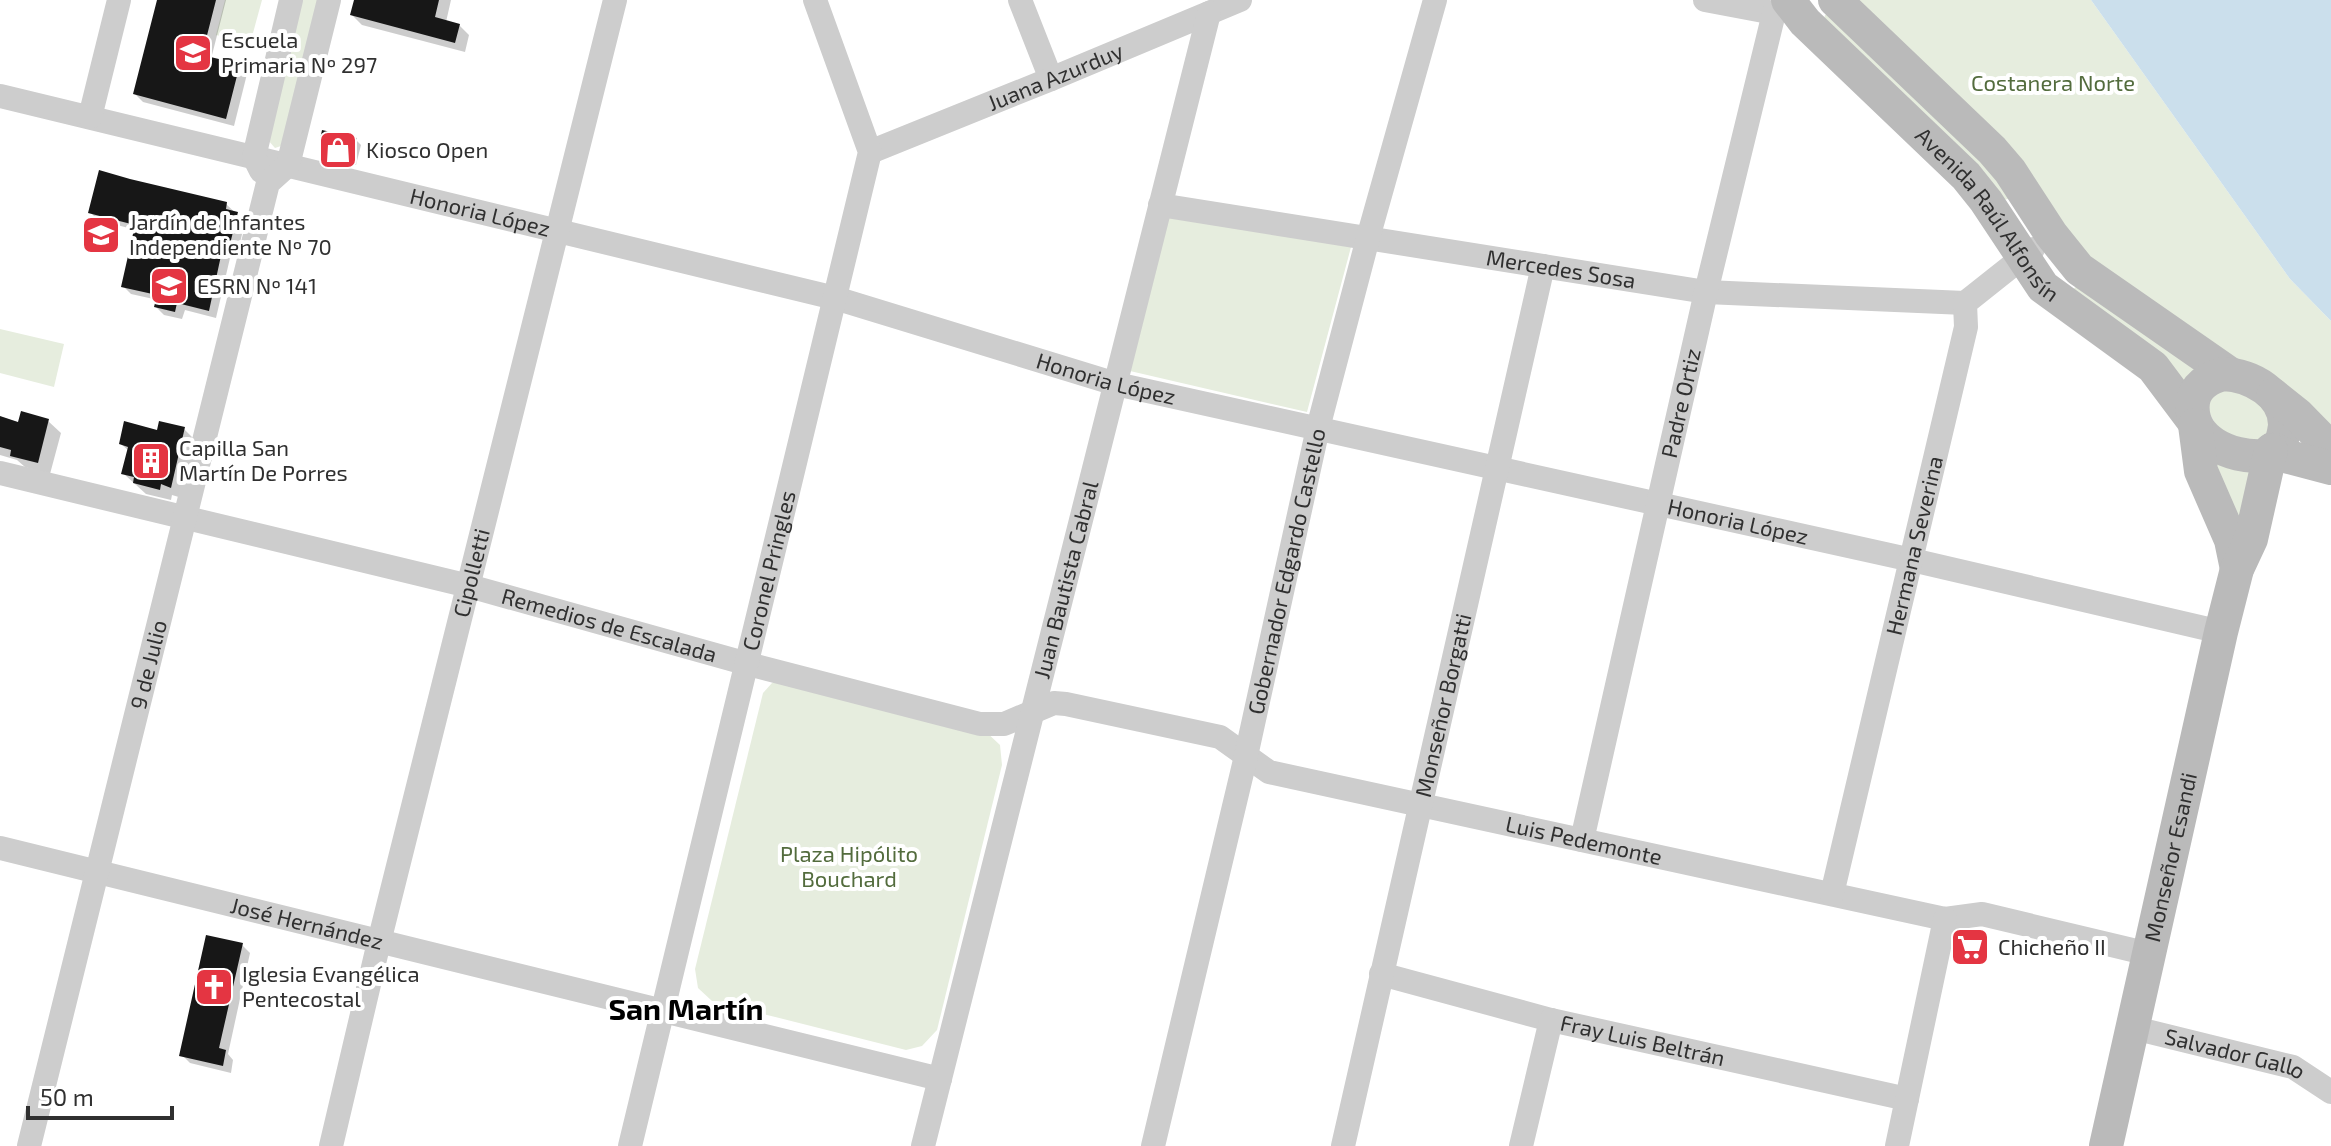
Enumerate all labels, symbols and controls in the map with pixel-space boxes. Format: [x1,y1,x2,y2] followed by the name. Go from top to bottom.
[221,26,377,77] place label: Escuela Primaria Nº 297
[172,32,214,74] school or university icon: Escuela Primaria Nº 297
[983,36,1127,115] street label: Juana Azurduy
[1971,69,2135,95] park label: Costanera Norte
[1911,121,2064,306] street label: Avenida Raúl Alfonsín
[317,129,359,171] shop icon: Kiosco Open
[366,136,488,162] place label: Kiosco Open
[408,182,553,241] street label: Honoria López
[129,208,332,259] place label: Jardín de Infantes Independiente Nº 70
[80,214,122,256] school or university icon: Jardín de Infantes Independiente Nº 70
[1485,243,1638,293] street label: Mercedes Sosa
[148,265,190,307] school or university icon: ESRN Nº 141
[197,272,317,298] place label: ESRN Nº 141
[1033,346,1178,409] street label: Honoria López
[1655,346,1705,460] street label: Padre Ortiz
[1242,426,1330,717] street label: Gobernador Edgardo Castello
[179,434,348,485] place label: Capilla San Martín De Porres
[130,440,172,482] building icon: Capilla San Martín De Porres
[1880,453,1947,637] street label: Hermana Severina
[1028,477,1103,681] street label: Juan Bautista Cabral
[736,488,800,653] street label: Coronel Pringles
[1665,492,1811,549] street label: Honoria López
[447,526,494,620] street label: Cipolletti
[499,582,720,667] street label: Remedios de Escalada
[1409,611,1476,799] street label: Monseñor Borgatti
[124,617,171,712] street label: 9 de Julio
[2138,770,2201,944] street label: Monseñor Esandi
[1504,810,1665,869] street label: Luis Pedemonte
[780,840,918,891] park label: Plaza Hipólito Bouchard
[228,891,386,954] street label: José Hernández
[1949,926,1991,968] supermarket icon: Chicheño II
[1998,933,2106,959] place label: Chicheño II
[242,960,420,1011] place label: Iglesia Evangélica Pentecostal
[193,966,235,1008] church icon: Iglesia Evangélica Pentecostal
[608,990,764,1026] district label: San Martín
[1558,1008,1728,1070] street label: Fray Luis Beltrán
[2162,1022,2311,1084] street label: Salvador Gallo
[28,1070,172,1120] scale bar
[40,1082,94,1111] text: 50 m

